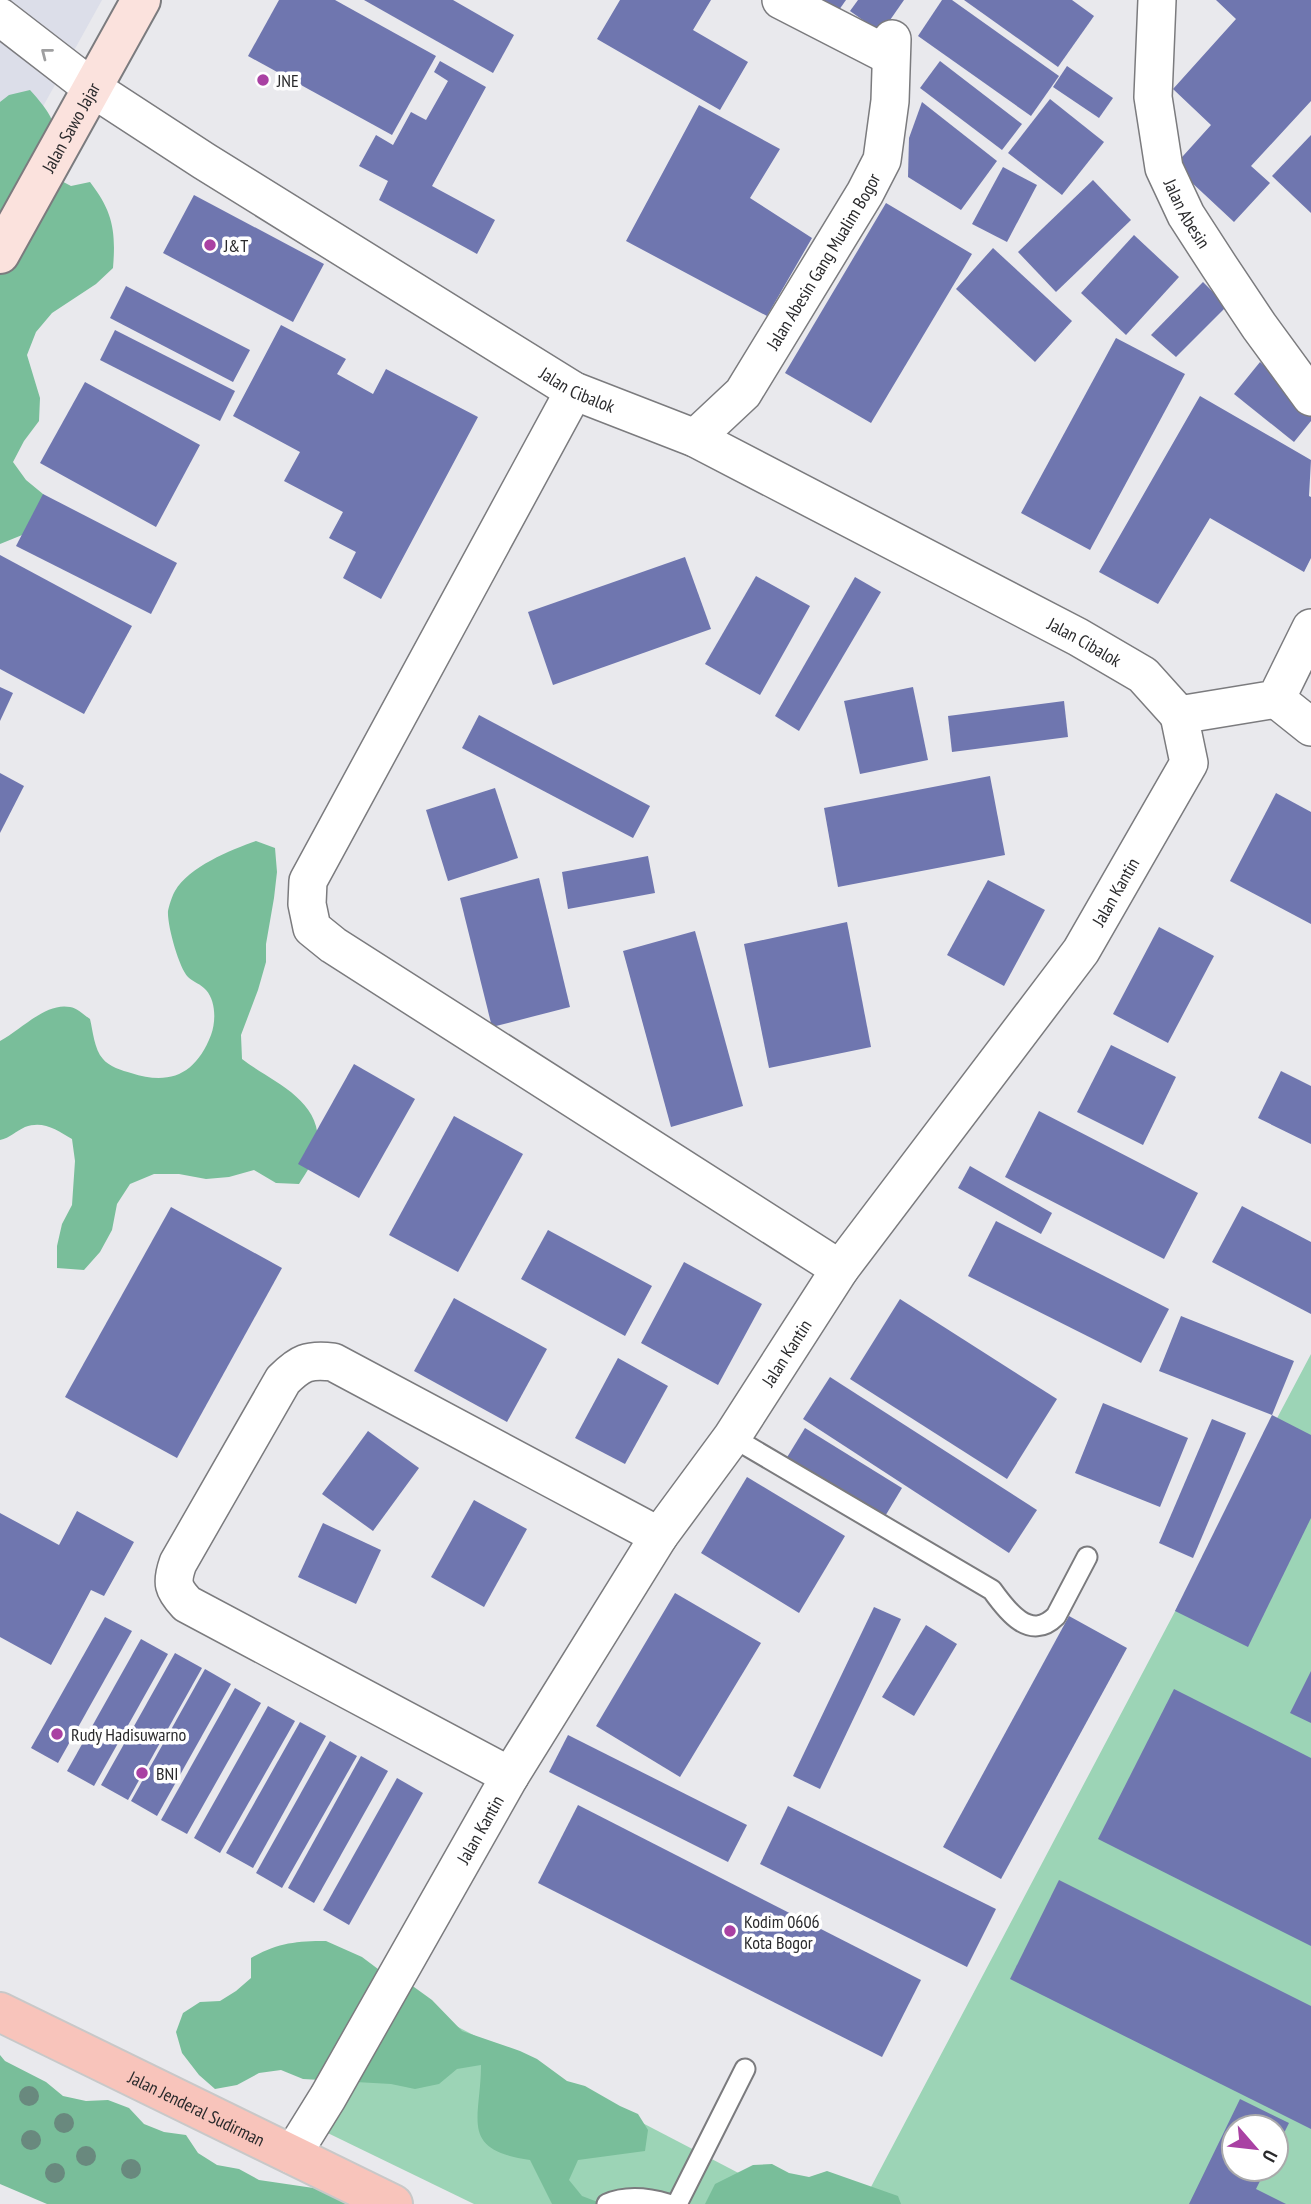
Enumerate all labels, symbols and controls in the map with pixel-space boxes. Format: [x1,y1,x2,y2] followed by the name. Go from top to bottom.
[41,48,54,61] one-way arrow
[276,69,299,92] place label: JNE
[255,72,271,88] marker: JNE
[36,78,105,177] street label: Jalan Sawo Jajar
[760,169,885,355] street label: Jalan Abesin Gang Mualim Bogor
[1159,174,1216,252] street label: Jalan Abesin
[223,234,248,257] place label: J&T
[202,237,218,253] marker: J&T
[535,361,618,417] street label: Jalan Cibalok
[1043,611,1126,671] street label: Jalan Cibalok
[1086,853,1144,931] street label: Jalan Kantin
[756,1315,816,1391] street label: Jalan Kantin
[71,1723,186,1746] place label: Rudy Hadisuwarno
[49,1726,65,1742] marker: Rudy Hadisuwarno
[156,1762,178,1785] place label: BNI
[134,1765,150,1781] marker: BNI
[451,1791,508,1868] street label: Jalan Kantin
[744,1910,820,1954] place label: Kodim 0606 Kota Bogor
[722,1923,738,1939] marker: Kodim 0606 Kota Bogor
[124,2065,269,2151] street label: Jalan Jenderal Sudirman
[1220,2113,1290,2183] north arrow
[1257,2146,1283,2166] text: U

